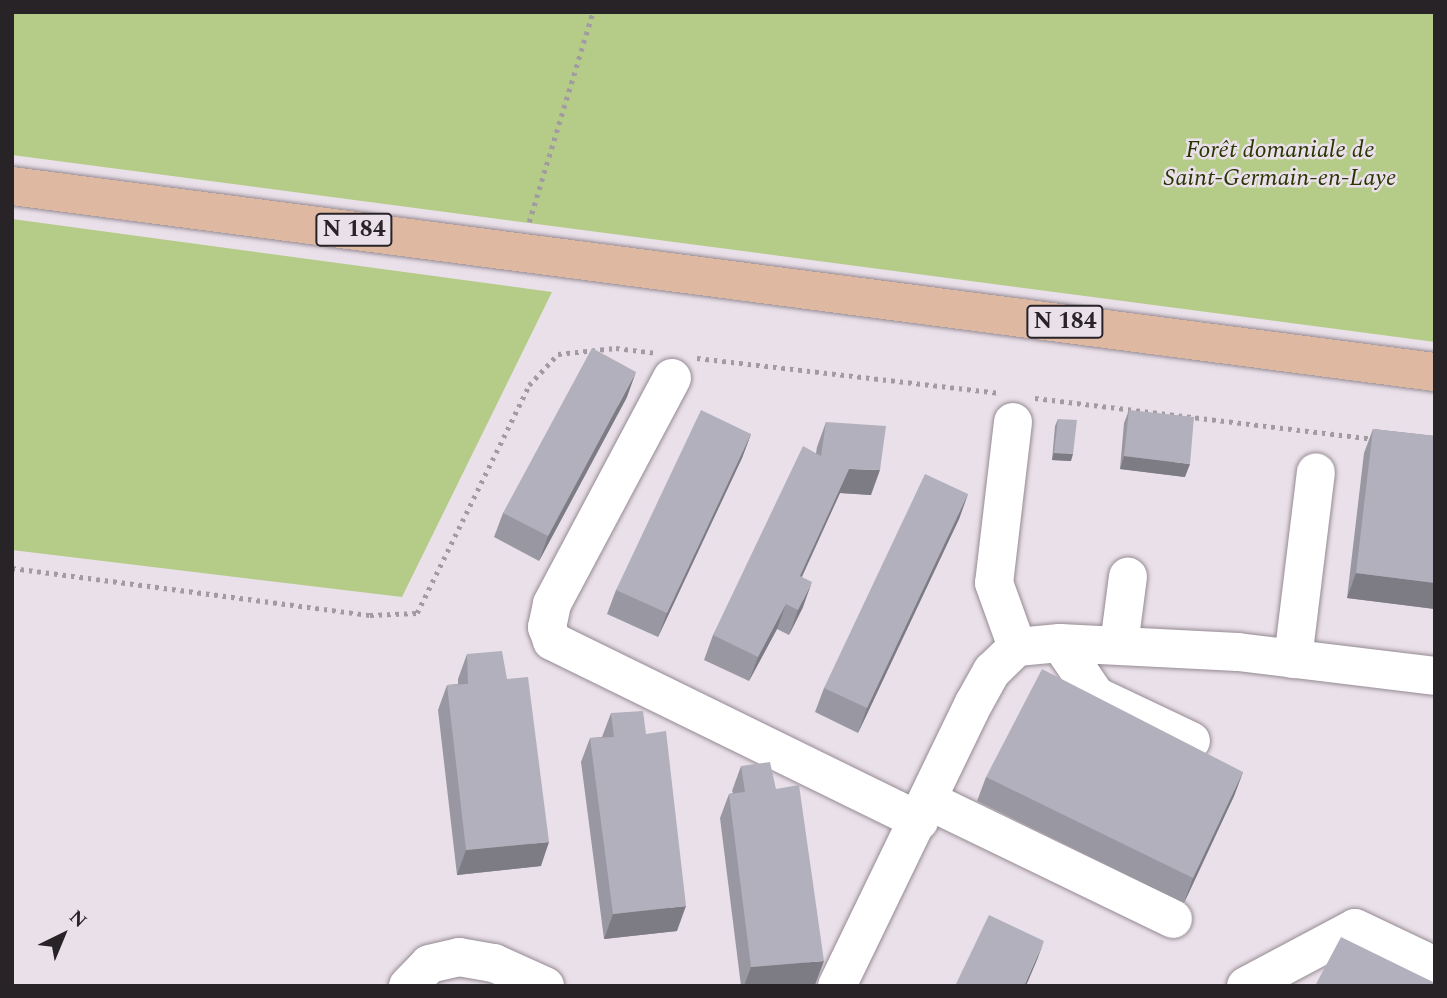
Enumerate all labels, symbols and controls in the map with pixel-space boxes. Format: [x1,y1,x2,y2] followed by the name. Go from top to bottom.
[1164,137,1396,193] park label: Forêt domaniale de Saint-Germain-en-Laye
[314,210,394,249] road number: N 184
[1025,302,1105,342] road number: N 184
[28,900,98,970] north arrow
[62,903,93,935] text: N

